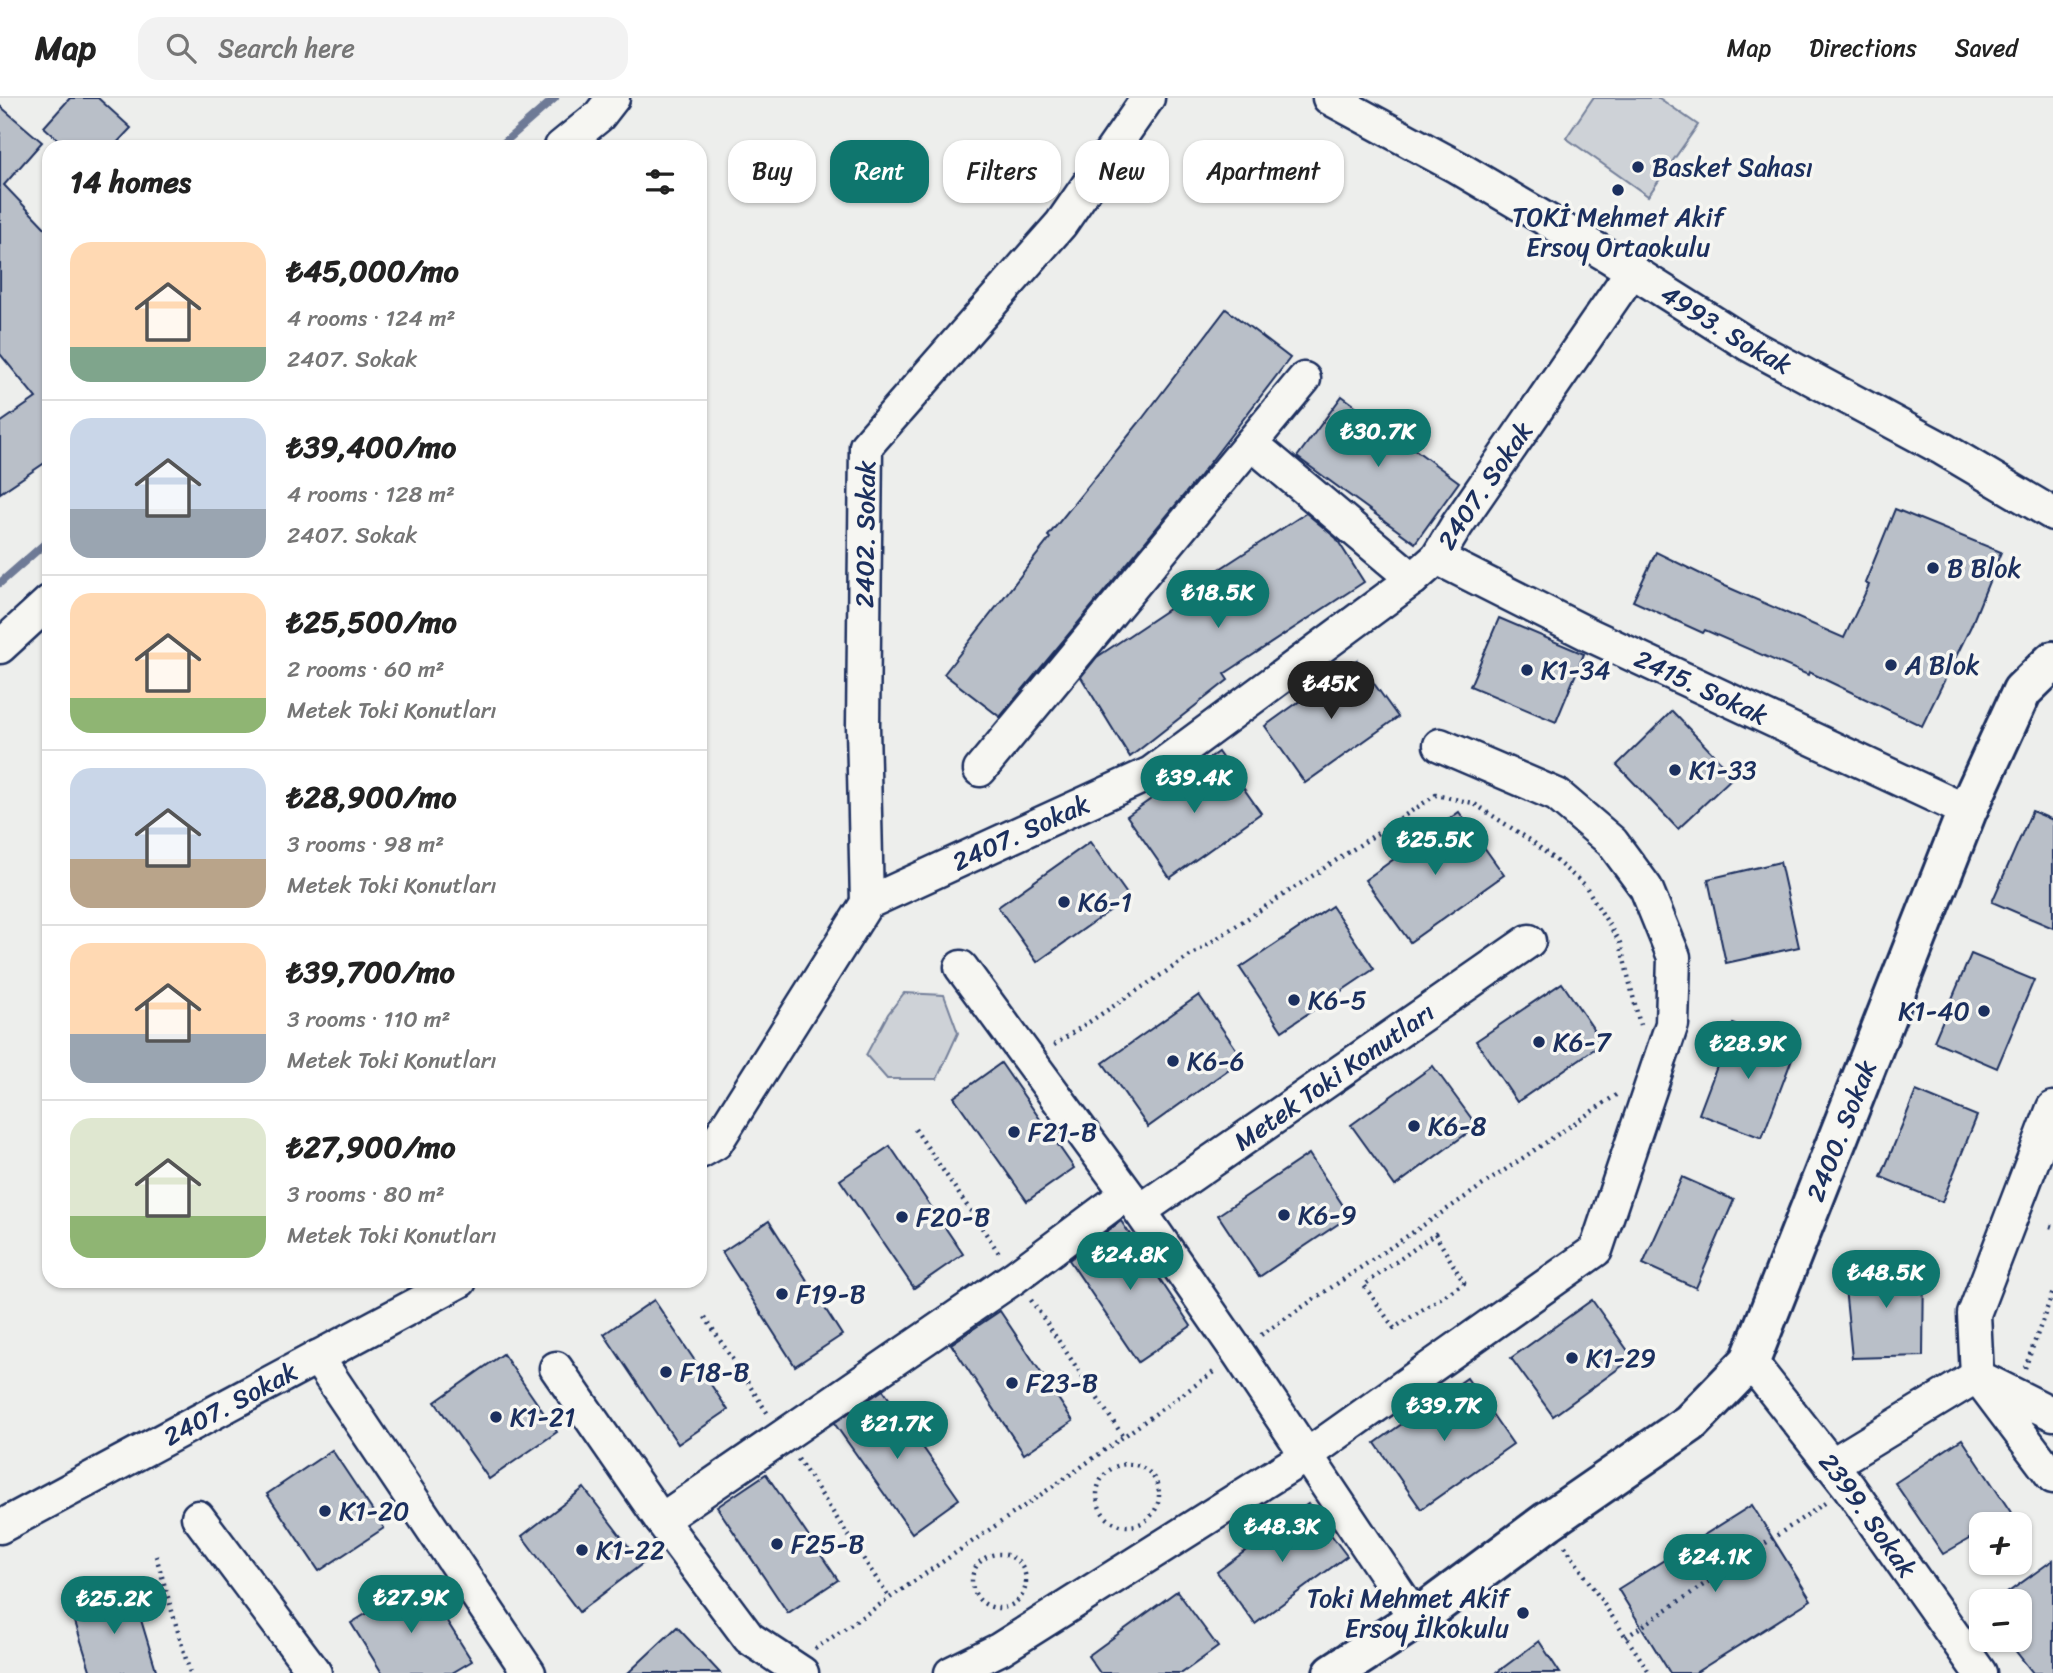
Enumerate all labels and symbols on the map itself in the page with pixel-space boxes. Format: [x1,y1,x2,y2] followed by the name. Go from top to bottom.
[1652,144,1813,190] place label: Basket Sahası
[1630,159,1646,175] marker: Basket Sahası
[1610,182,1626,198] marker: TOKİ Mehmet Akif Ersoy Ortaokulu
[1512,194,1727,270] place label: TOKİ Mehmet Akif Ersoy Ortaokulu
[1651,271,1801,387] street label: 4993. Sokak
[1321,410,1435,469] pin: ₺30.7K
[1424,411,1545,559] street label: 2407. Sokak
[841,460,889,608] street label: 2402. Sokak
[1947,545,2021,591] place label: B Blok
[1925,560,1941,576] marker: B Blok
[1161,570,1275,630] pin: ₺18.5K
[1627,636,1776,738] street label: 2415. Sokak
[1904,642,1980,688] place label: A Blok
[1541,647,1611,693] place label: K1-34
[1883,657,1899,673] marker: A Blok
[1290,662,1372,721] pin: ₺45K
[1519,662,1535,678] marker: K1-34
[1689,747,1757,793] place label: K1-33
[1137,756,1251,815] pin: ₺39.4K
[1667,762,1683,778] marker: K1-33
[944,781,1098,884] street label: 2407. Sokak
[1378,818,1492,877] pin: ₺25.5K
[1078,879,1132,925] place label: K6-1
[1056,894,1072,910] marker: K6-1
[1308,977,1367,1023] place label: K6-5
[1898,988,1970,1034] place label: K1-40
[1223,990,1444,1163] street label: Metek Toki Konutları
[1286,992,1302,1008] marker: K6-5
[1976,1003,1992,1019] marker: K1-40
[1553,1019,1613,1065] place label: K6-7
[1691,1021,1805,1081] pin: ₺28.9K
[1531,1034,1547,1050] marker: K6-7
[1187,1038,1244,1084] place label: K6-6
[1165,1053,1181,1069] marker: K6-6
[1792,1053,1890,1208] street label: 2400. Sokak
[1428,1103,1487,1149] place label: K6-8
[1028,1109,1097,1155] place label: F21-B
[1406,1118,1422,1134] marker: K6-8
[1006,1124,1022,1140] marker: F21-B
[1298,1192,1357,1238] place label: K6-9
[916,1194,990,1240] place label: F20-B
[1276,1207,1292,1223] marker: K6-9
[894,1209,910,1225] marker: F20-B
[1073,1232,1187,1292] pin: ₺24.8K
[1829,1250,1943,1310] pin: ₺48.5K
[796,1271,866,1317] place label: F19-B
[774,1286,790,1302] marker: F19-B
[1586,1335,1656,1381] place label: K1-29
[154,1349,306,1459] street label: 2407. Sokak
[680,1349,750,1395] place label: F18-B
[1564,1350,1580,1366] marker: K1-29
[1026,1360,1098,1406] place label: F23-B
[658,1364,674,1380] marker: F18-B
[1004,1375,1020,1391] marker: F23-B
[1387,1384,1501,1443] pin: ₺39.7K
[510,1394,575,1440] place label: K1-21
[840,1402,954,1461] pin: ₺21.7K
[488,1409,504,1425] marker: K1-21
[1807,1442,1929,1588] street label: 2399. Sokak
[339,1488,409,1534] place label: K1-20
[317,1503,333,1519] marker: K1-20
[1225,1504,1339,1564] pin: ₺48.3K
[791,1521,865,1567] place label: F25-B
[596,1527,665,1573] place label: K1-22
[1658,1534,1772,1594] pin: ₺24.1K
[769,1536,785,1552] marker: F25-B
[574,1542,590,1558] marker: K1-22
[1307,1575,1512,1651] place label: Toki Mehmet Akif Ersoy İlkokulu
[57,1576,171,1636] pin: ₺25.2K
[354,1576,468,1635] pin: ₺27.9K
[1515,1605,1531,1621] marker: Toki Mehmet Akif Ersoy İlkokulu

